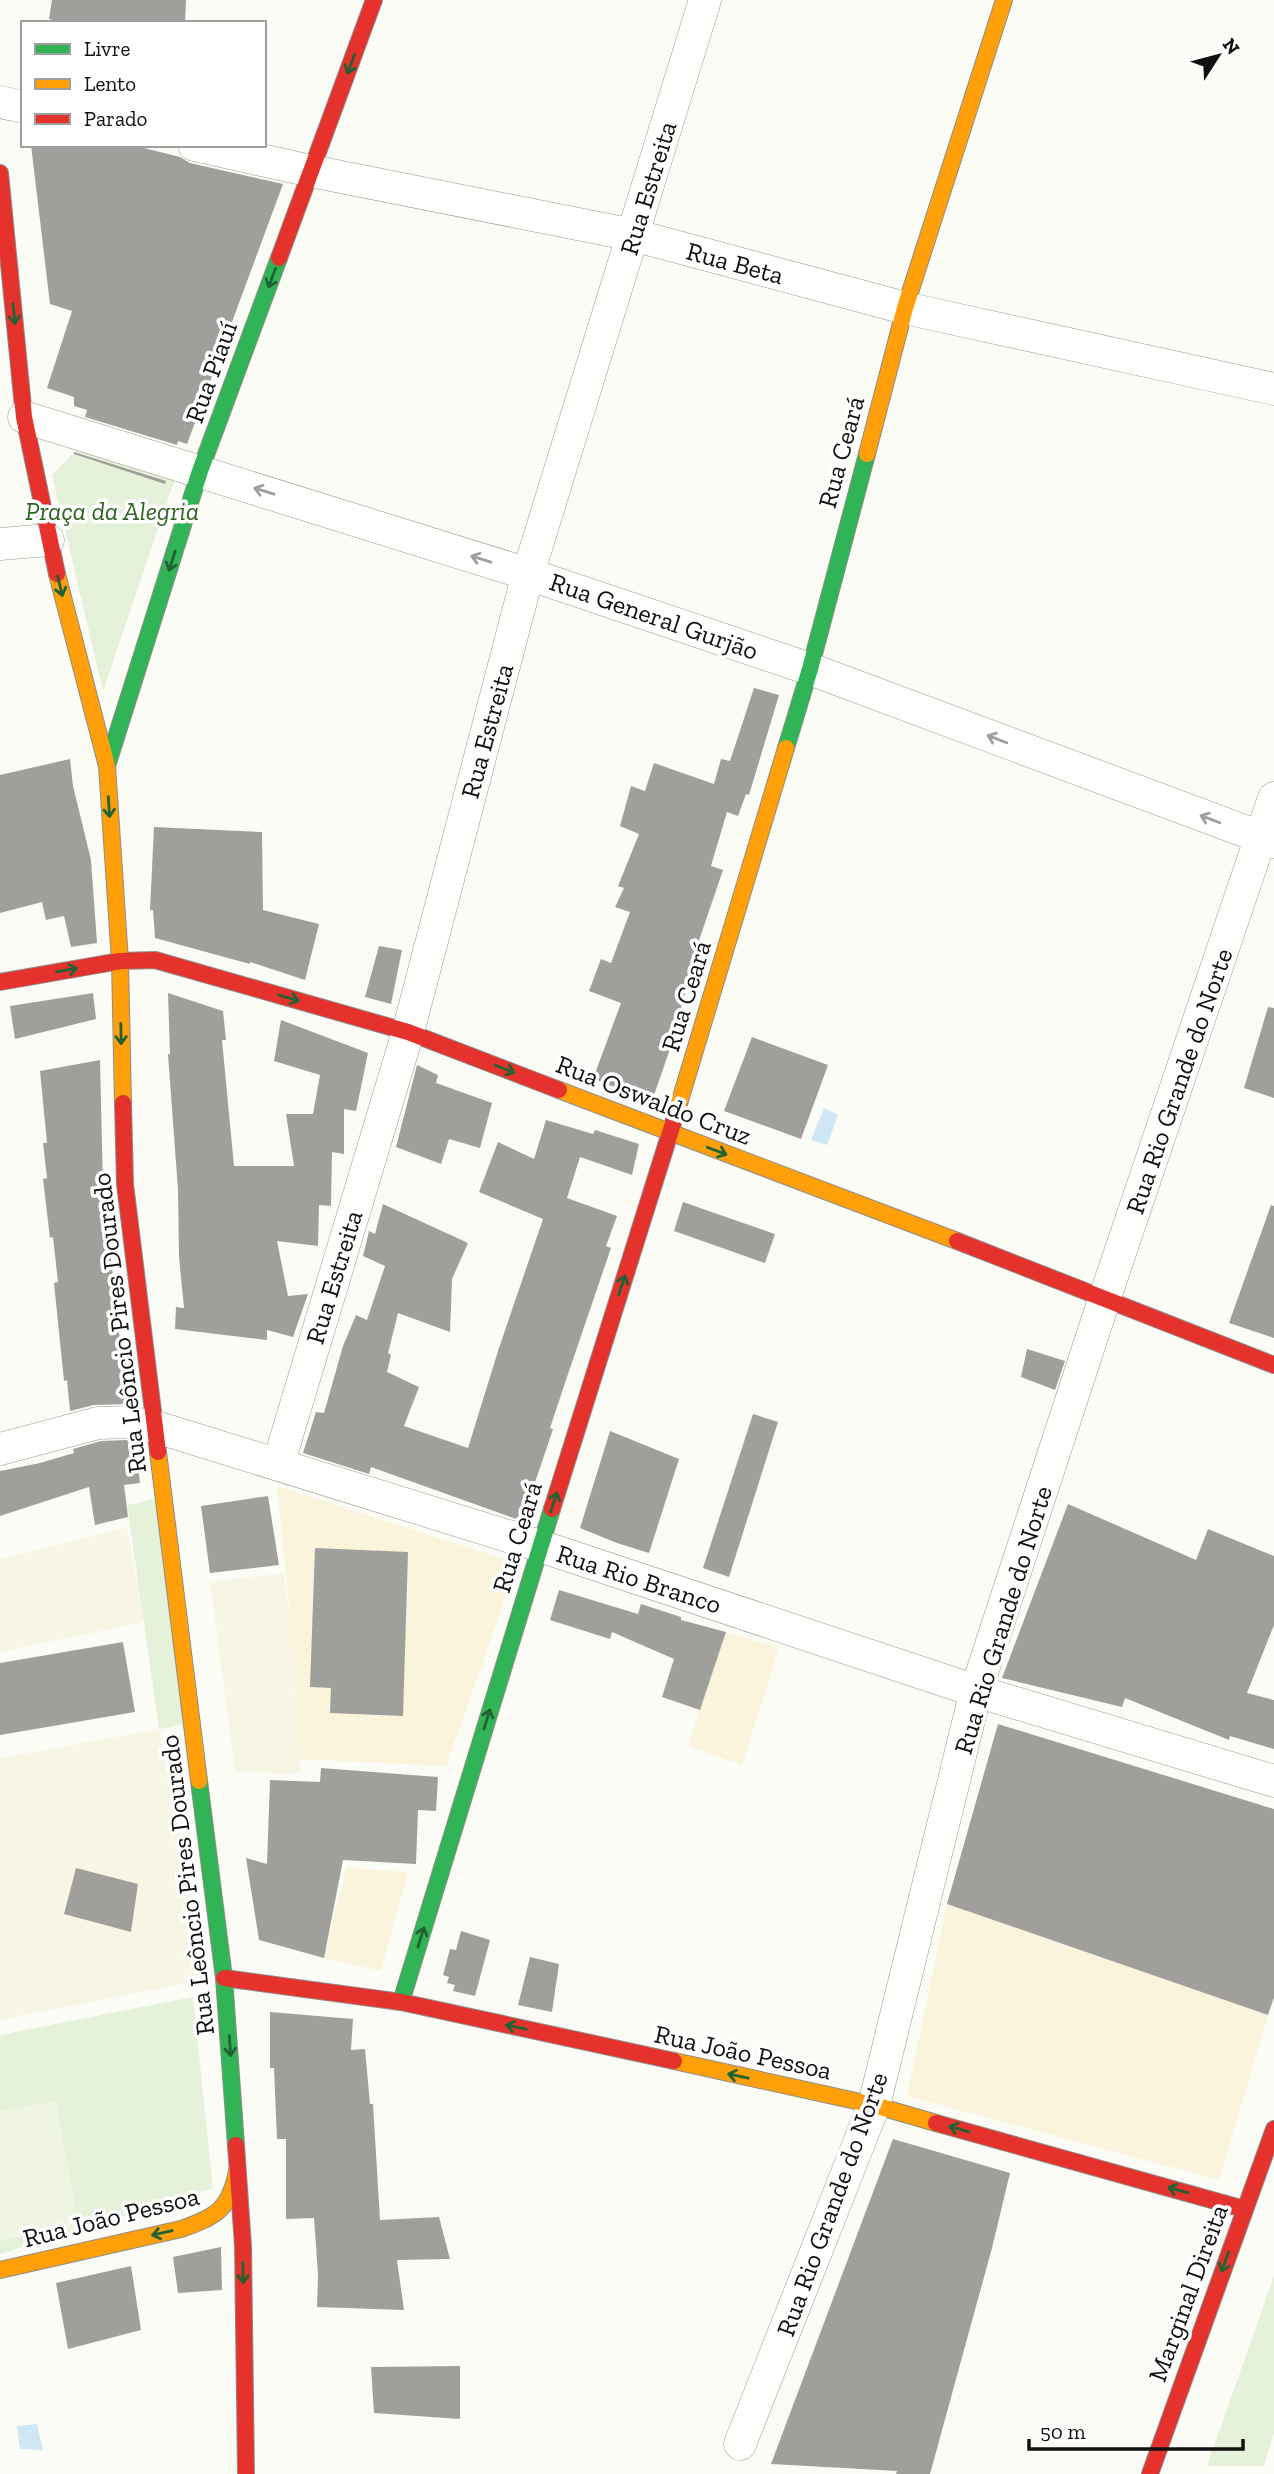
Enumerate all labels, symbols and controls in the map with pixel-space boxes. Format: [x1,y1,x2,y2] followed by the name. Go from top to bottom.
[21,21,266,147] legend
[1183,21,1253,91] north arrow
[1218,34,1245,59] text: N
[84,36,131,61] text: Livre
[344,53,356,75] one-way arrow
[84,71,136,96] text: Lento
[84,106,147,131] text: Parado
[613,117,684,259] street label: Rua Estreita
[683,235,787,291] street label: Rua Beta
[265,266,277,288] one-way arrow
[8,302,21,324] one-way arrow
[178,317,244,427] street label: Rua Piauí
[811,392,871,511] street label: Rua Ceará
[253,484,275,497] one-way arrow
[25,495,199,527] park label: Praça da Alegria
[164,550,177,572] one-way arrow
[471,552,493,565] one-way arrow
[545,565,763,667] street label: Rua General Gurjão
[54,574,67,597] one-way arrow
[454,660,520,802] street label: Rua Estreita
[986,732,1008,744] one-way arrow
[103,795,116,818] one-way arrow
[1199,811,1221,824] one-way arrow
[654,936,718,1055] street label: Rua Ceará
[1119,944,1239,1218] street label: Rua Rio Grande do Norte
[55,963,78,976] one-way arrow
[277,992,299,1005] one-way arrow
[115,1023,128,1046] one-way arrow
[552,1048,756,1152] street label: Rua Oswaldo Cruz
[493,1064,515,1077] one-way arrow
[705,1146,727,1158] one-way arrow
[85,1171,153,1475] street label: Rua Leôncio Pires Dourado
[299,1206,370,1348] street label: Rua Estreita
[616,1274,629,1296] one-way arrow
[485,1477,549,1596] street label: Rua Ceará
[947,1482,1059,1758] street label: Rua Rio Grande do Norte
[548,1491,561,1513] one-way arrow
[553,1537,725,1621] street label: Rua Rio Branco
[482,1709,494,1731] one-way arrow
[153,1733,221,2037] street label: Rua Leôncio Pires Dourado
[415,1926,428,1948] one-way arrow
[652,2018,835,2086] street label: Rua João Pessoa
[505,2020,528,2034] one-way arrow
[224,2034,237,2056] one-way arrow
[727,2068,750,2082] one-way arrow
[769,2068,895,2340] street label: Rua Rio Grande do Norte
[948,2122,970,2135] one-way arrow
[20,2180,203,2254] street label: Rua João Pessoa
[1167,2183,1189,2196] one-way arrow
[1141,2200,1235,2386] street label: Marginal Direita
[151,2227,174,2241] one-way arrow
[1218,2250,1230,2272] one-way arrow
[237,2261,250,2284] one-way arrow
[1029,2408,1242,2452] scale bar
[1040,2419,1086,2444] text: 50 m

